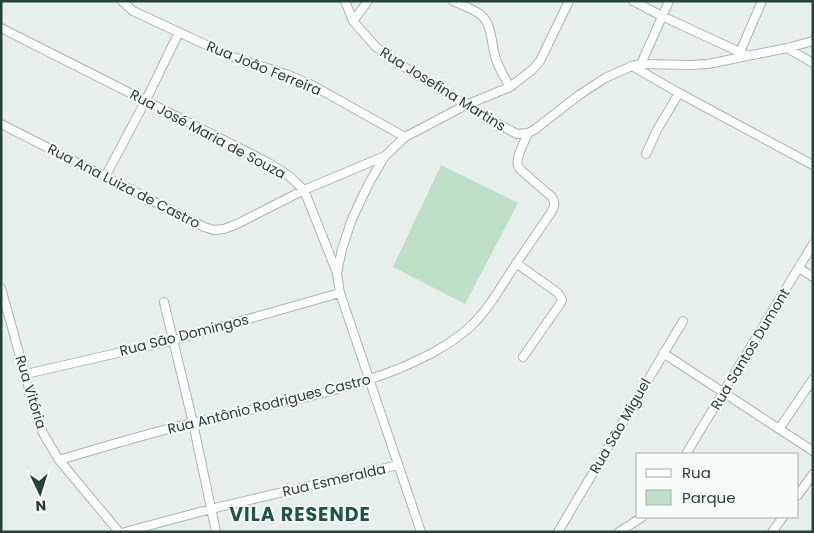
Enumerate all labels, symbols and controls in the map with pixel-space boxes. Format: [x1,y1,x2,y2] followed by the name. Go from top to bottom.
[204,36,324,100] street label: Rua João Ferreira
[376,42,510,136] street label: Rua Josefina Martins
[126,84,290,184] street label: Rua José Maria de Souza
[44,139,204,233] street label: Rua Ana Luiza de Castro
[706,284,794,414] street label: Rua Santos Dumont
[117,309,251,361] street label: Rua São Domingos
[10,353,52,431] street label: Rua Vitória
[165,369,373,439] street label: Rua Antônio Rodrigues Castro
[585,375,655,477] street label: Rua São Miguel
[636,453,799,518] legend
[280,458,388,502] street label: Rua Esmeralda
[682,462,711,483] text: Rua
[15,468,65,518] north arrow
[682,487,735,508] text: Parque
[35,496,47,516] text: N
[229,501,371,528] district label: VILA RESENDE

